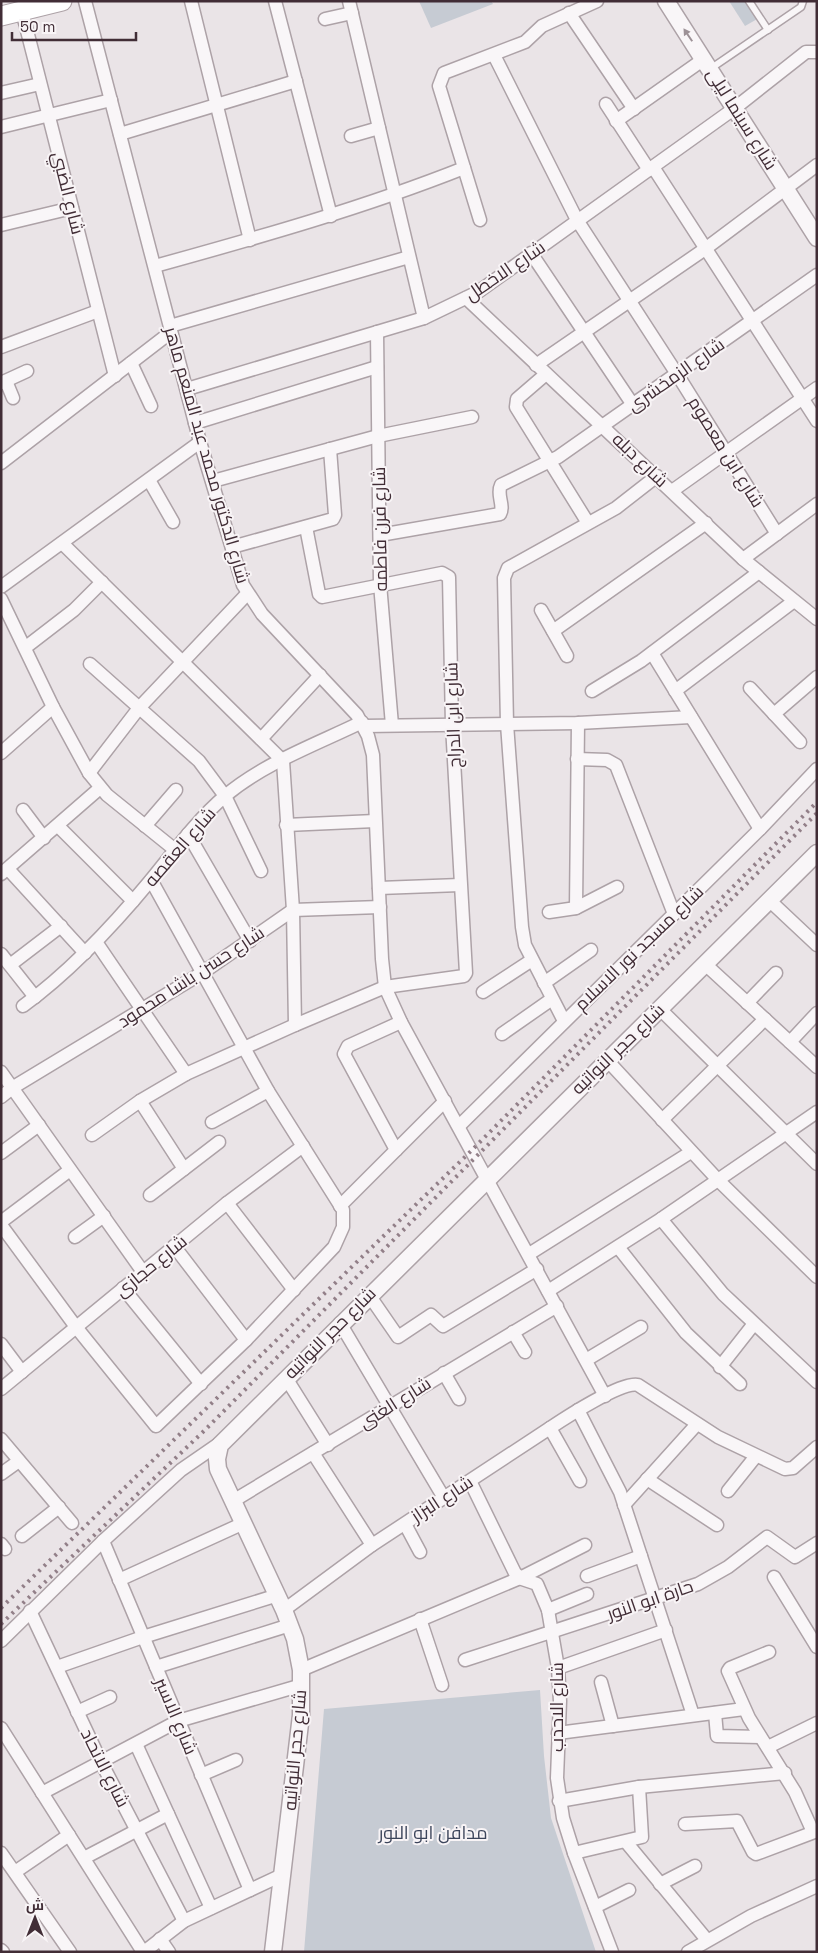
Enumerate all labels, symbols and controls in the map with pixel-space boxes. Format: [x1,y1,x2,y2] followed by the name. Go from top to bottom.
[12,10,136,42] scale bar
[20,17,55,36] text: 50 m
[683,28,693,41] one-way arrow
[701,63,783,175] street label: شارع سينما ليلى
[44,149,90,237] street label: شارع الضبي
[460,235,550,307] street label: شارع الاخطل
[159,323,255,586] street label: شارع الدكتور محمد عبد المنعم ماهر
[623,333,729,417] street label: شارع الزمخشرى
[682,392,770,512] street label: شارع ابن معصوم
[607,427,673,493] street label: شارع دبله
[367,466,393,592] street label: شارع فرن فاطمه
[439,662,467,768] street label: شارع ابن الدراج
[139,802,221,892] street label: شارع العقصه
[569,880,709,1016] street label: شارع مسجد نور الاسلام
[113,921,269,1033] street label: شارع حسن باشا محمود
[566,998,670,1100] street label: شارع حجر النواتيه
[110,1229,192,1303] street label: شارع حجازى
[279,1282,381,1384] street label: شارع حجر النواتيه
[354,1371,436,1435] street label: شارع الغنى
[405,1470,478,1529] street label: شارع البزاز
[603,1574,696,1625] street label: حارة ابو النور
[545,1662,569,1752] street label: شارع الاحدب
[149,1673,203,1758] street label: شارع الاسير
[278,1689,312,1811] street label: شارع حجر النواتيه
[75,1724,135,1812] street label: شارع الاتحاد
[377,1821,488,1844] park label: مدافن ابو النور
[10,1893,60,1943] north arrow
[26,1896,44,1914] text: ش

